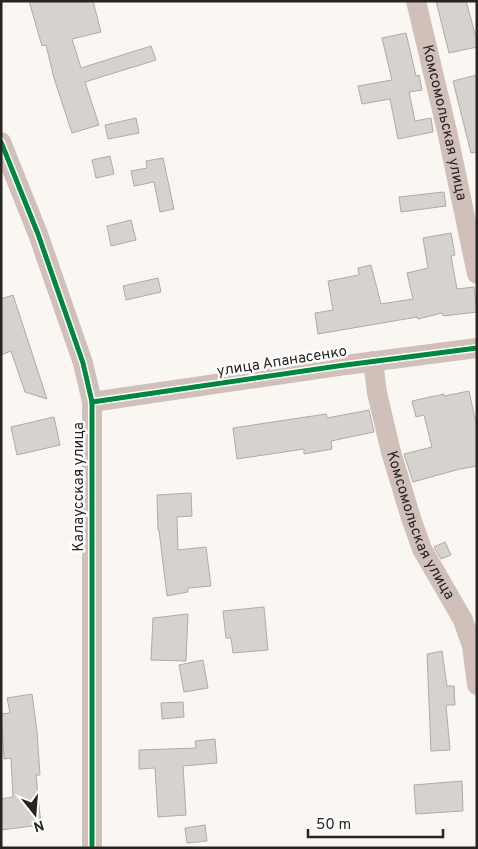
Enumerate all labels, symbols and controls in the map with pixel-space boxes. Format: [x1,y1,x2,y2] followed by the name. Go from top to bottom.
[417,43,471,202] street label: Комсомольская улица
[216,342,348,382] street label: улица Апанасенко
[70,422,89,552] street label: Калаусская улица
[382,449,459,603] street label: Комсомольская улица
[10,789,60,839] north arrow
[308,806,443,838] scale bar
[31,815,46,835] text: N
[316,816,351,835] text: 50 m

